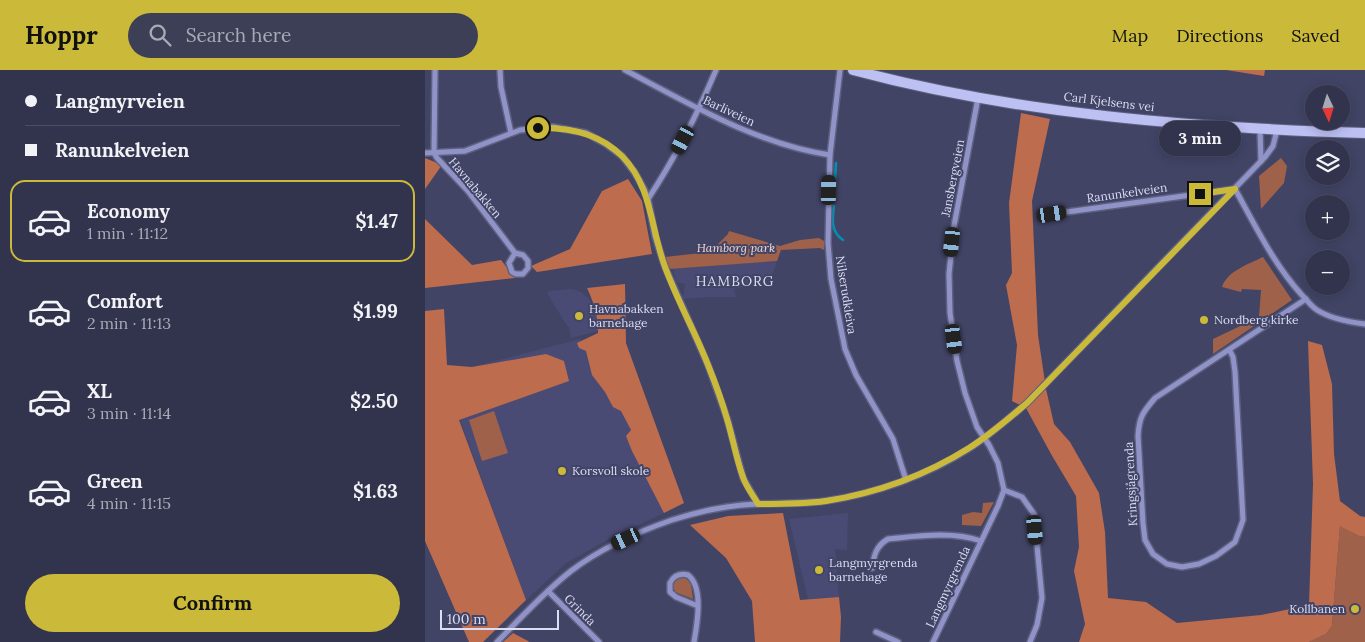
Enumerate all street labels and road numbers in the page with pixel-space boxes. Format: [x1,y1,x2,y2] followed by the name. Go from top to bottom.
[1063,89,1155,115] street label: Carl Kjelsens vei
[701,92,757,129] street label: Barliveien
[937,138,967,219] street label: Jansbergveien
[446,154,505,221] street label: Havnabakken
[1086,179,1168,206] street label: Ranunkelveien
[833,255,860,335] street label: Nilserudkleiva
[1121,441,1140,527] street label: Kringsjågrenda
[922,544,973,630] street label: Langmyrgrenda
[561,591,599,629] street label: Grinda

